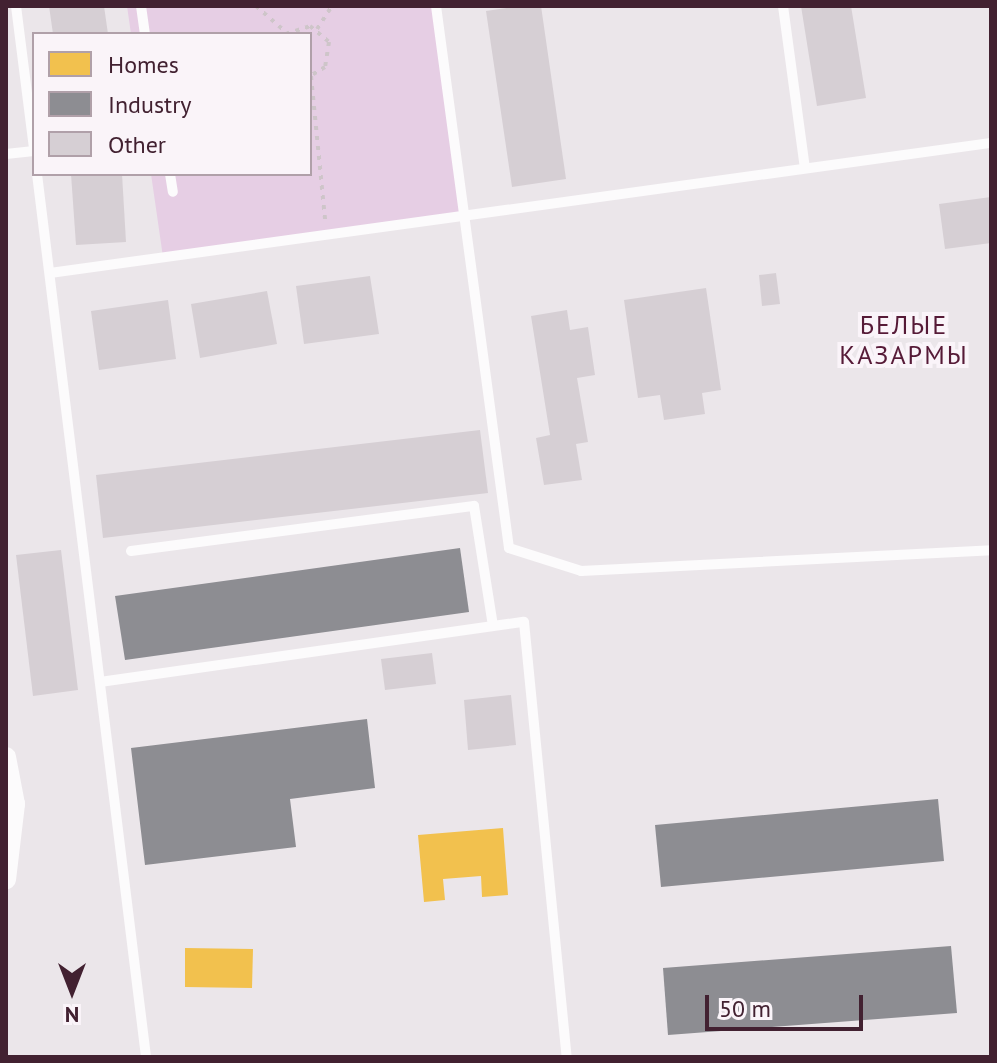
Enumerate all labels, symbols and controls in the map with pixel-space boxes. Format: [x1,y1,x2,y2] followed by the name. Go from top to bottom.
[32,32,312,176] legend
[108,49,179,80] text: Homes
[108,89,192,120] text: Industry
[108,129,166,160] text: Other
[839,309,969,370] district label: БЕЛЫЕ КАЗАРМЫ
[32,951,112,1031] north arrow
[709,979,867,1029] scale bar
[719,993,771,1024] text: 50 m
[65,1001,79,1029] text: N

